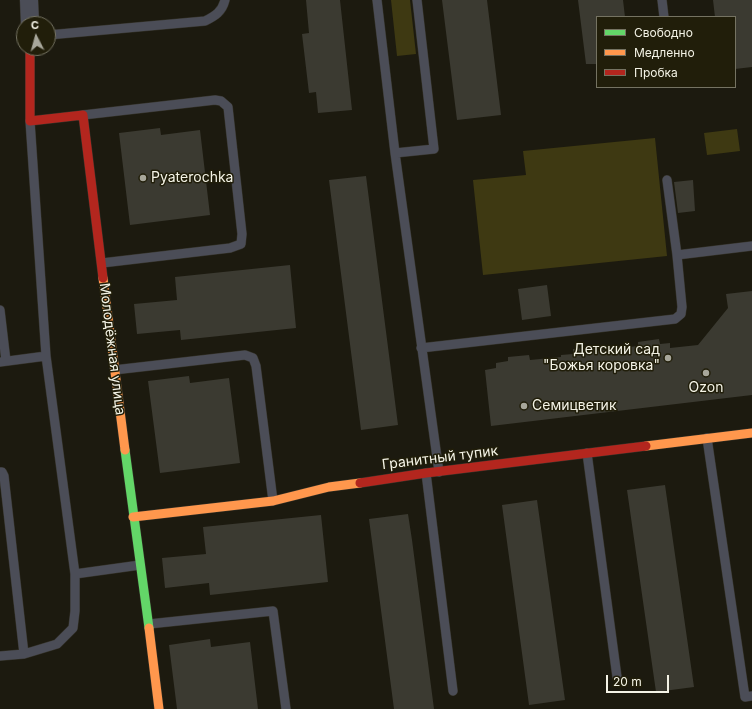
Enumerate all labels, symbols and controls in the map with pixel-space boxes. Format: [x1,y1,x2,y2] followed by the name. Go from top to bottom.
[16,16,56,56] north arrow
[596,16,736,88] legend
[30,18,40,32] text: С
[634,25,693,40] text: Свободно
[634,45,695,60] text: Медленно
[634,65,678,80] text: Пробка
[151,170,233,186] place label: Pyaterochka
[138,173,148,183] marker: Pyaterochka
[96,282,128,416] street label: Молодёжная улица
[543,342,660,374] place label: Детский сад "Божья коровка"
[663,353,673,363] marker: Детский сад "Божья коровка"
[701,368,711,378] marker: Ozon
[689,380,723,396] place label: Ozon
[532,398,616,414] place label: Семицветик
[519,401,529,411] marker: Семицветик
[381,443,499,473] street label: Гранитный тупик
[608,667,671,693] scale bar
[613,674,642,689] text: 20 m

